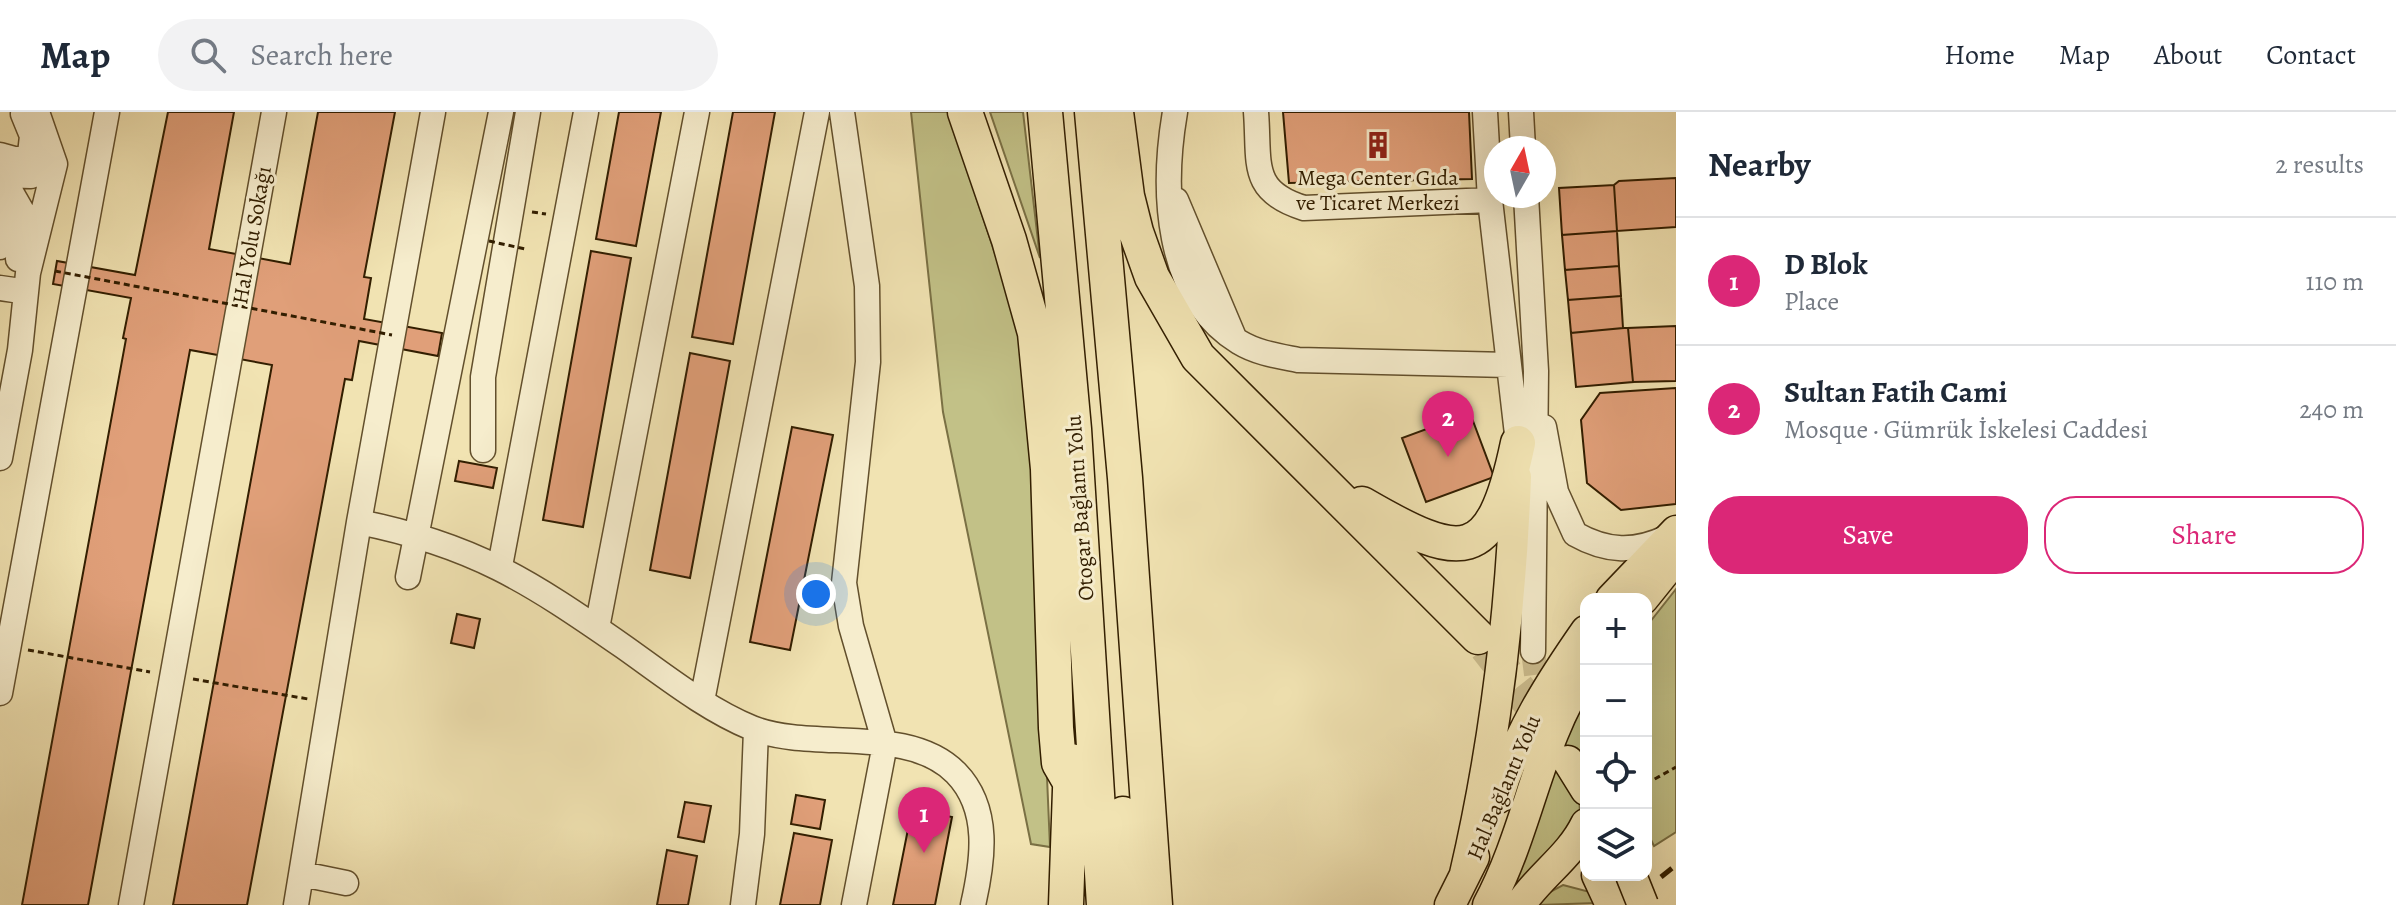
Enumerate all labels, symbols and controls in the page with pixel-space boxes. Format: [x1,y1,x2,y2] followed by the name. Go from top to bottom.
[158,19,718,91] search box
[40,29,110,81] text: Map
[186,33,230,77] icon: search
[250,35,393,75] text: Search here
[1944,36,2015,74] text: Home
[2059,36,2110,74] text: Map
[2154,36,2222,74] text: About
[2266,36,2356,74] text: Contact
[1363,130,1393,160] building icon: Mega Center Gıda ve Ticaret Merkezi
[1484,136,1556,208] north arrow
[1708,141,1811,188] text: Nearby
[2275,147,2364,182] text: 2 results
[1295,163,1460,218] place label: Mega Center Gıda ve Ticaret Merkezi
[225,164,279,307] street label: Hal Yolu Sokağı
[1784,244,1868,284] text: D Blok
[1729,264,1739,299] text: 1
[2306,264,2364,299] text: 110 m
[1784,284,1839,319] text: Place
[1784,372,2007,412] text: Sultan Fatih Cami
[1422,391,1474,457] pin: 2
[1728,392,1740,427] text: 2
[2299,392,2364,427] text: 240 m
[1784,412,2148,447] text: Mosque · Gümrük İskelesi Caddesi
[1059,414,1101,602] street label: Otogar Bağlantı Yolu
[1708,496,2028,574] button: Save
[2044,496,2364,574] button: Share
[796,574,836,614] your location
[1580,593,1652,881] map controls
[1580,593,1652,665] button: +
[1580,665,1652,737] button: −
[1460,710,1548,865] street label: Hal Bağlantı Yolu
[1580,737,1652,809] button: locate
[898,787,950,853] pin: 1
[1580,809,1652,881] button: layers

